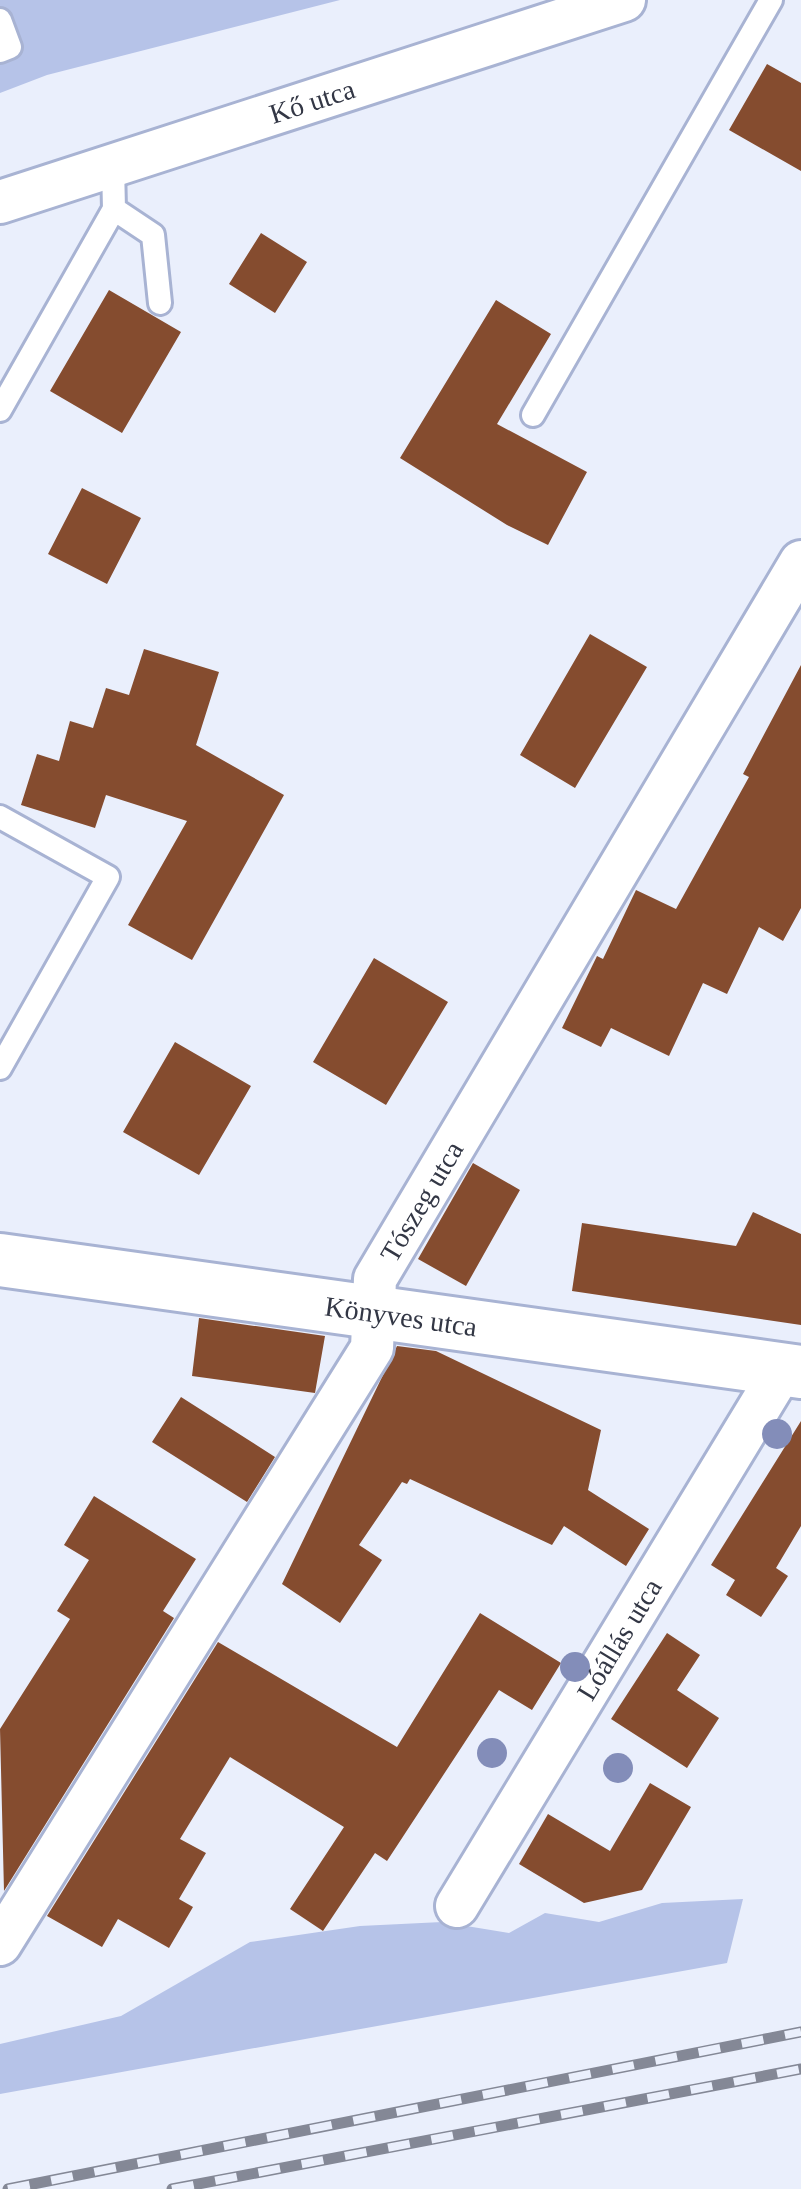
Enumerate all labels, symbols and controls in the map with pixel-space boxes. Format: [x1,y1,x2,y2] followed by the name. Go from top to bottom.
[265,73,359,129] street label: Kő utca
[373,1135,469,1267] street label: Tószeg utca
[323,1290,480,1342] street label: Könyves utca
[570,1573,668,1705] street label: Lóállás utca

